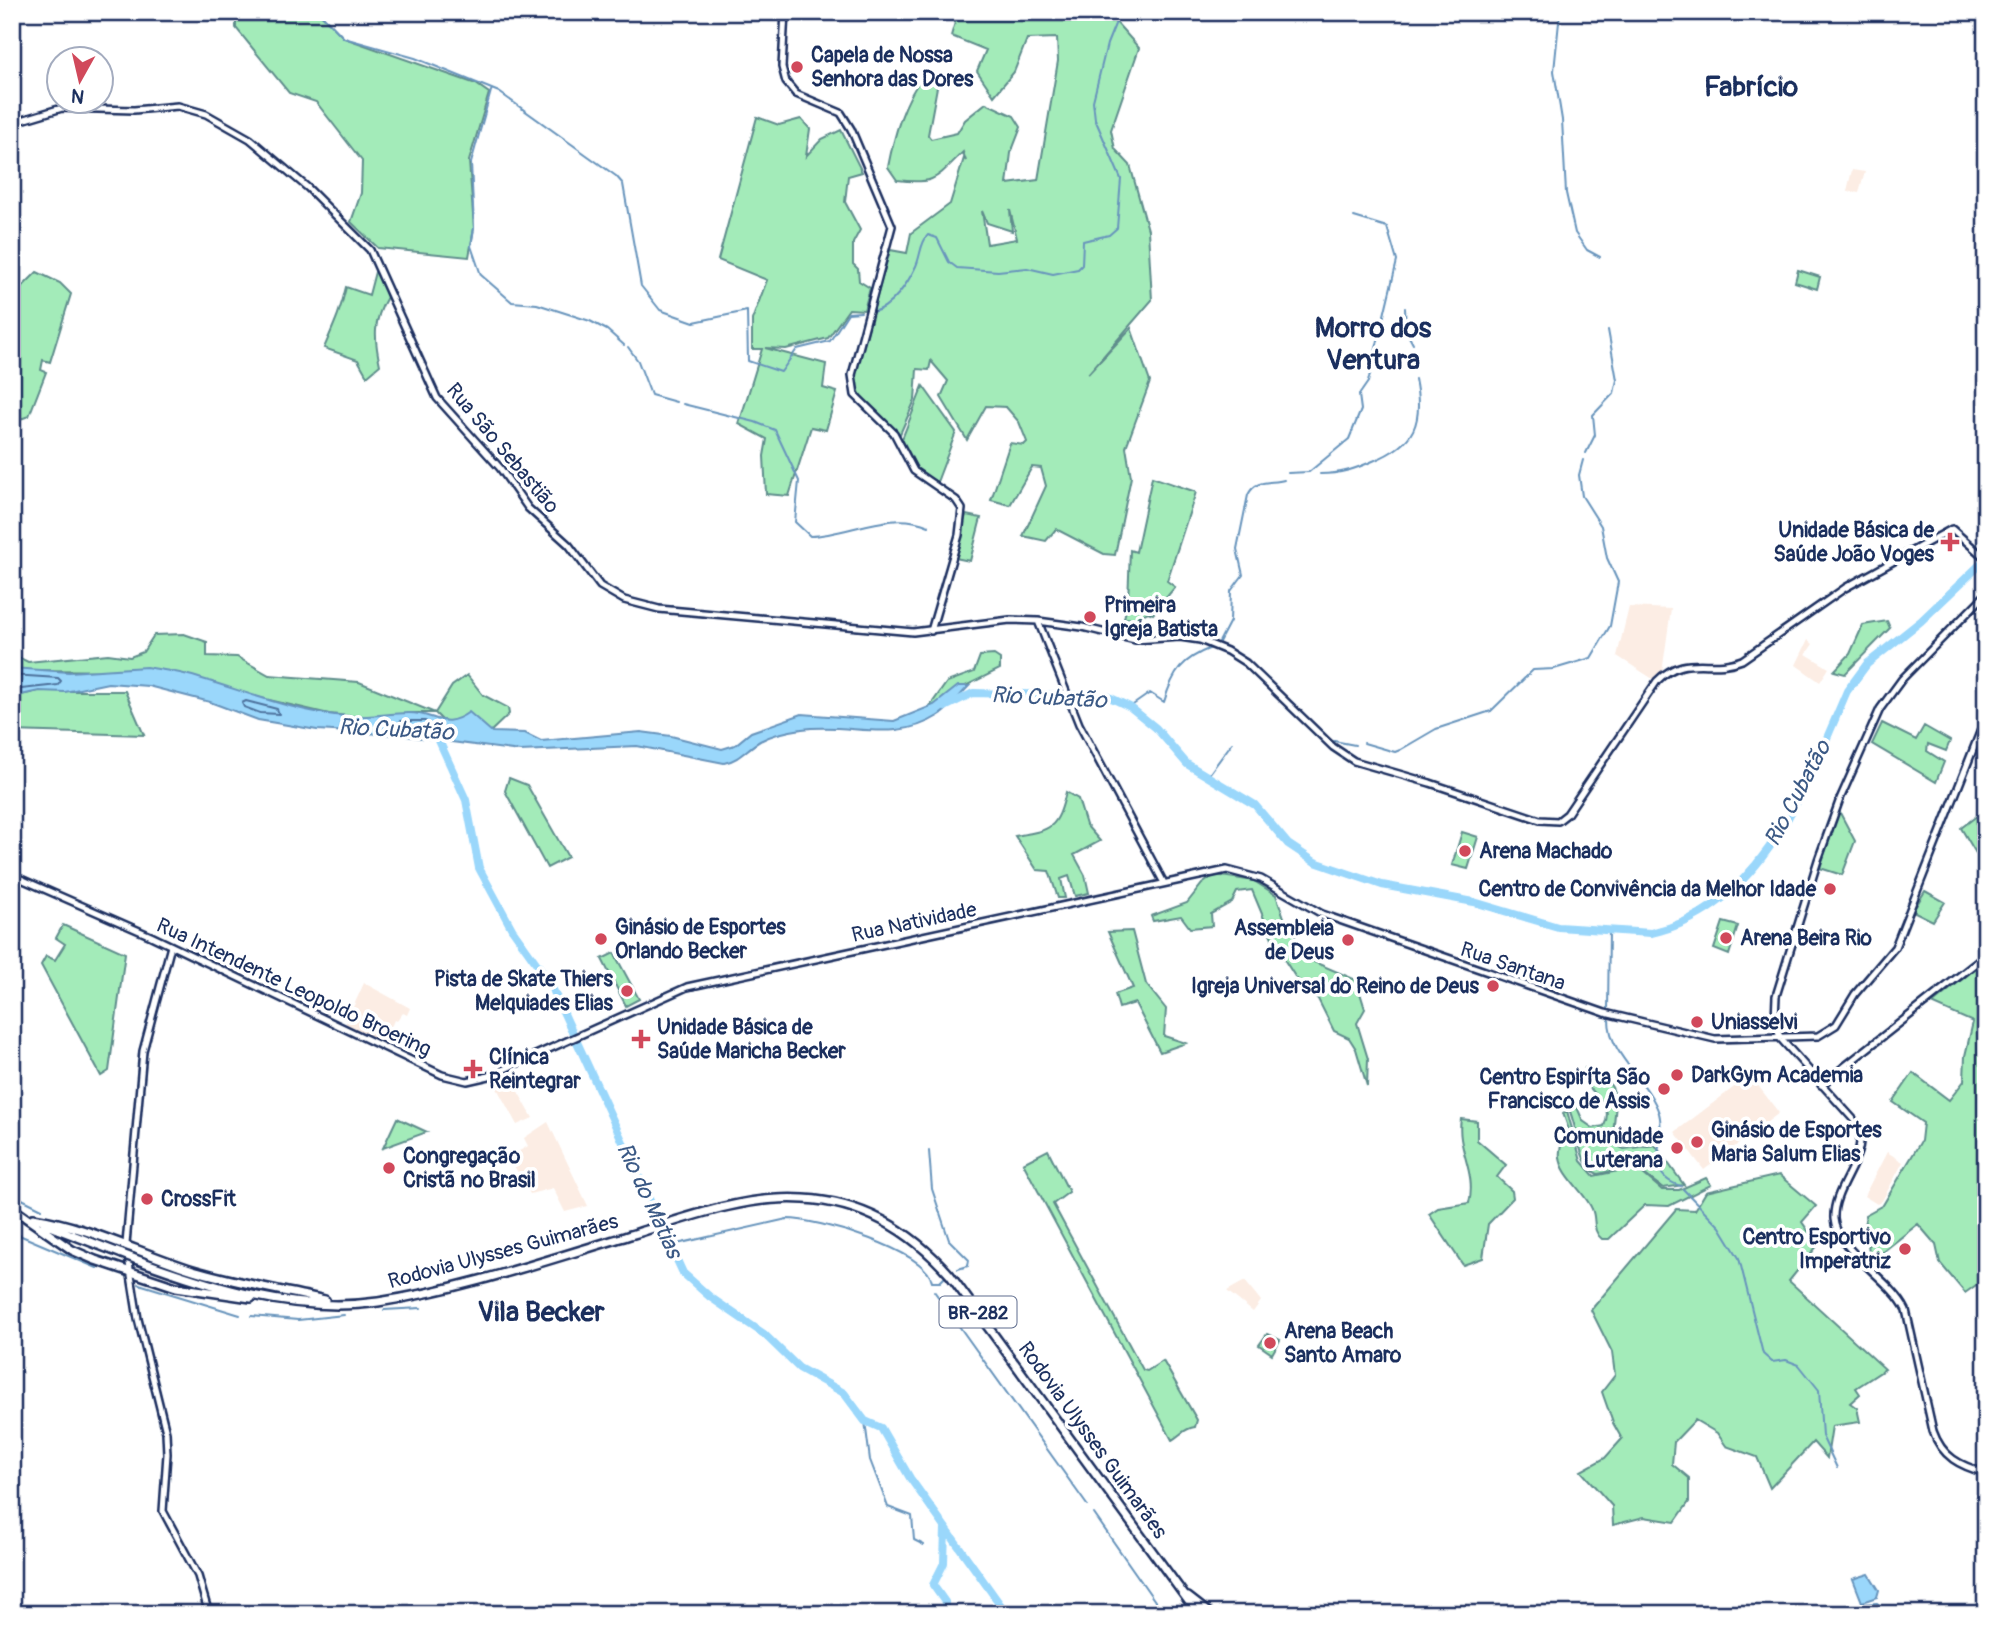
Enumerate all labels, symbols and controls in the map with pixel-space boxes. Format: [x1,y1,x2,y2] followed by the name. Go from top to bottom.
[811,42,974,93] place label: Capela de Nossa Senhora das Dores
[46,46,116,116] north arrow
[789,59,805,75] marker: Capela de Nossa Senhora das Dores
[1704,70,1798,105] district label: Fabrício
[70,83,86,109] text: N
[1315,311,1432,378] district label: Morro dos Ventura
[440,377,565,519] street label: Rua São Sebastião
[1774,517,1935,568] place label: Unidade Básica de Saúde João Voges
[1940,532,1960,552] marker: Unidade Básica de Saúde João Voges
[1104,592,1218,643] place label: Primeira Igreja Batista
[1082,609,1098,625] marker: Primeira Igreja Batista
[991,680,1109,715] water label: Rio Cubatão
[338,712,456,747] water label: Rio Cubatão
[1758,734,1838,851] water label: Rio Cubatão
[1479,838,1613,865] place label: Arena Machado
[1457,843,1473,859] marker: Arena Machado
[1479,876,1817,903] place label: Centro de Convivência da Melhor Idade
[1822,881,1838,897] marker: Centro de Convivência da Melhor Idade
[849,896,980,949] street label: Rua Natividade
[152,912,435,1063] street label: Rua Intendente Leopoldo Broering
[615,914,786,965] place label: Ginásio de Esportes Orlando Becker
[1234,915,1335,966] place label: Assembleia de Deus
[1740,925,1873,952] place label: Arena Beira Rio
[1718,930,1734,946] marker: Arena Beira Rio
[593,931,609,947] marker: Ginásio de Esportes Orlando Becker
[1340,932,1356,948] marker: Assembleia de Deus
[1457,936,1569,997] street label: Rua Santana
[434,966,614,1017] place label: Pista de Skate Thiers Melquiades Elias
[1191,973,1480,1000] place label: Igreja Universal do Reino de Deus
[1485,978,1501,994] marker: Igreja Universal do Reino de Deus
[619,983,635,999] marker: Pista de Skate Thiers Melquiades Elias
[1711,1009,1798,1036] place label: Uniasselvi
[657,1014,846,1065] place label: Unidade Básica de Saúde Maricha Becker
[1689,1014,1705,1030] marker: Uniasselvi
[631,1029,651,1049] marker: Unidade Básica de Saúde Maricha Becker
[489,1044,581,1095] place label: Clínica Reintegrar
[463,1059,483,1079] marker: Clínica Reintegrar
[1691,1062,1863,1089] place label: DarkGym Academia
[1480,1064,1651,1115] place label: Centro Espiríta São Francisco de Assis
[1669,1067,1685,1083] marker: DarkGym Academia
[1656,1081,1672,1097] marker: Centro Espiríta São Francisco de Assis
[1711,1117,1882,1168] place label: Ginásio de Esportes Maria Salum Elias
[1554,1123,1664,1174] place label: Comunidade Luterana
[1689,1134,1705,1150] marker: Ginásio de Esportes Maria Salum Elias
[610,1138,690,1265] water label: Rio do Matias
[1669,1140,1685,1156] marker: Comunidade Luterana
[403,1143,536,1194] place label: Congregação Cristã no Brasil
[381,1160,397,1176] marker: Congregação Cristã no Brasil
[161,1186,236,1213] place label: CrossFit
[139,1191,155,1207] marker: CrossFit
[385,1208,622,1295] street label: Rodovia Ulysses Guimarães
[1743,1224,1892,1275] place label: Centro Esportivo Imperatriz
[1897,1241,1913,1257] marker: Centro Esportivo Imperatriz
[478,1295,605,1330] district label: Vila Becker
[940,1296,1016,1328] road number: BR-282
[1284,1318,1402,1369] place label: Arena Beach Santo Amaro
[1262,1335,1278,1351] marker: Arena Beach Santo Amaro
[1012,1336,1174,1545] street label: Rodovia Ulysses Guimarães

